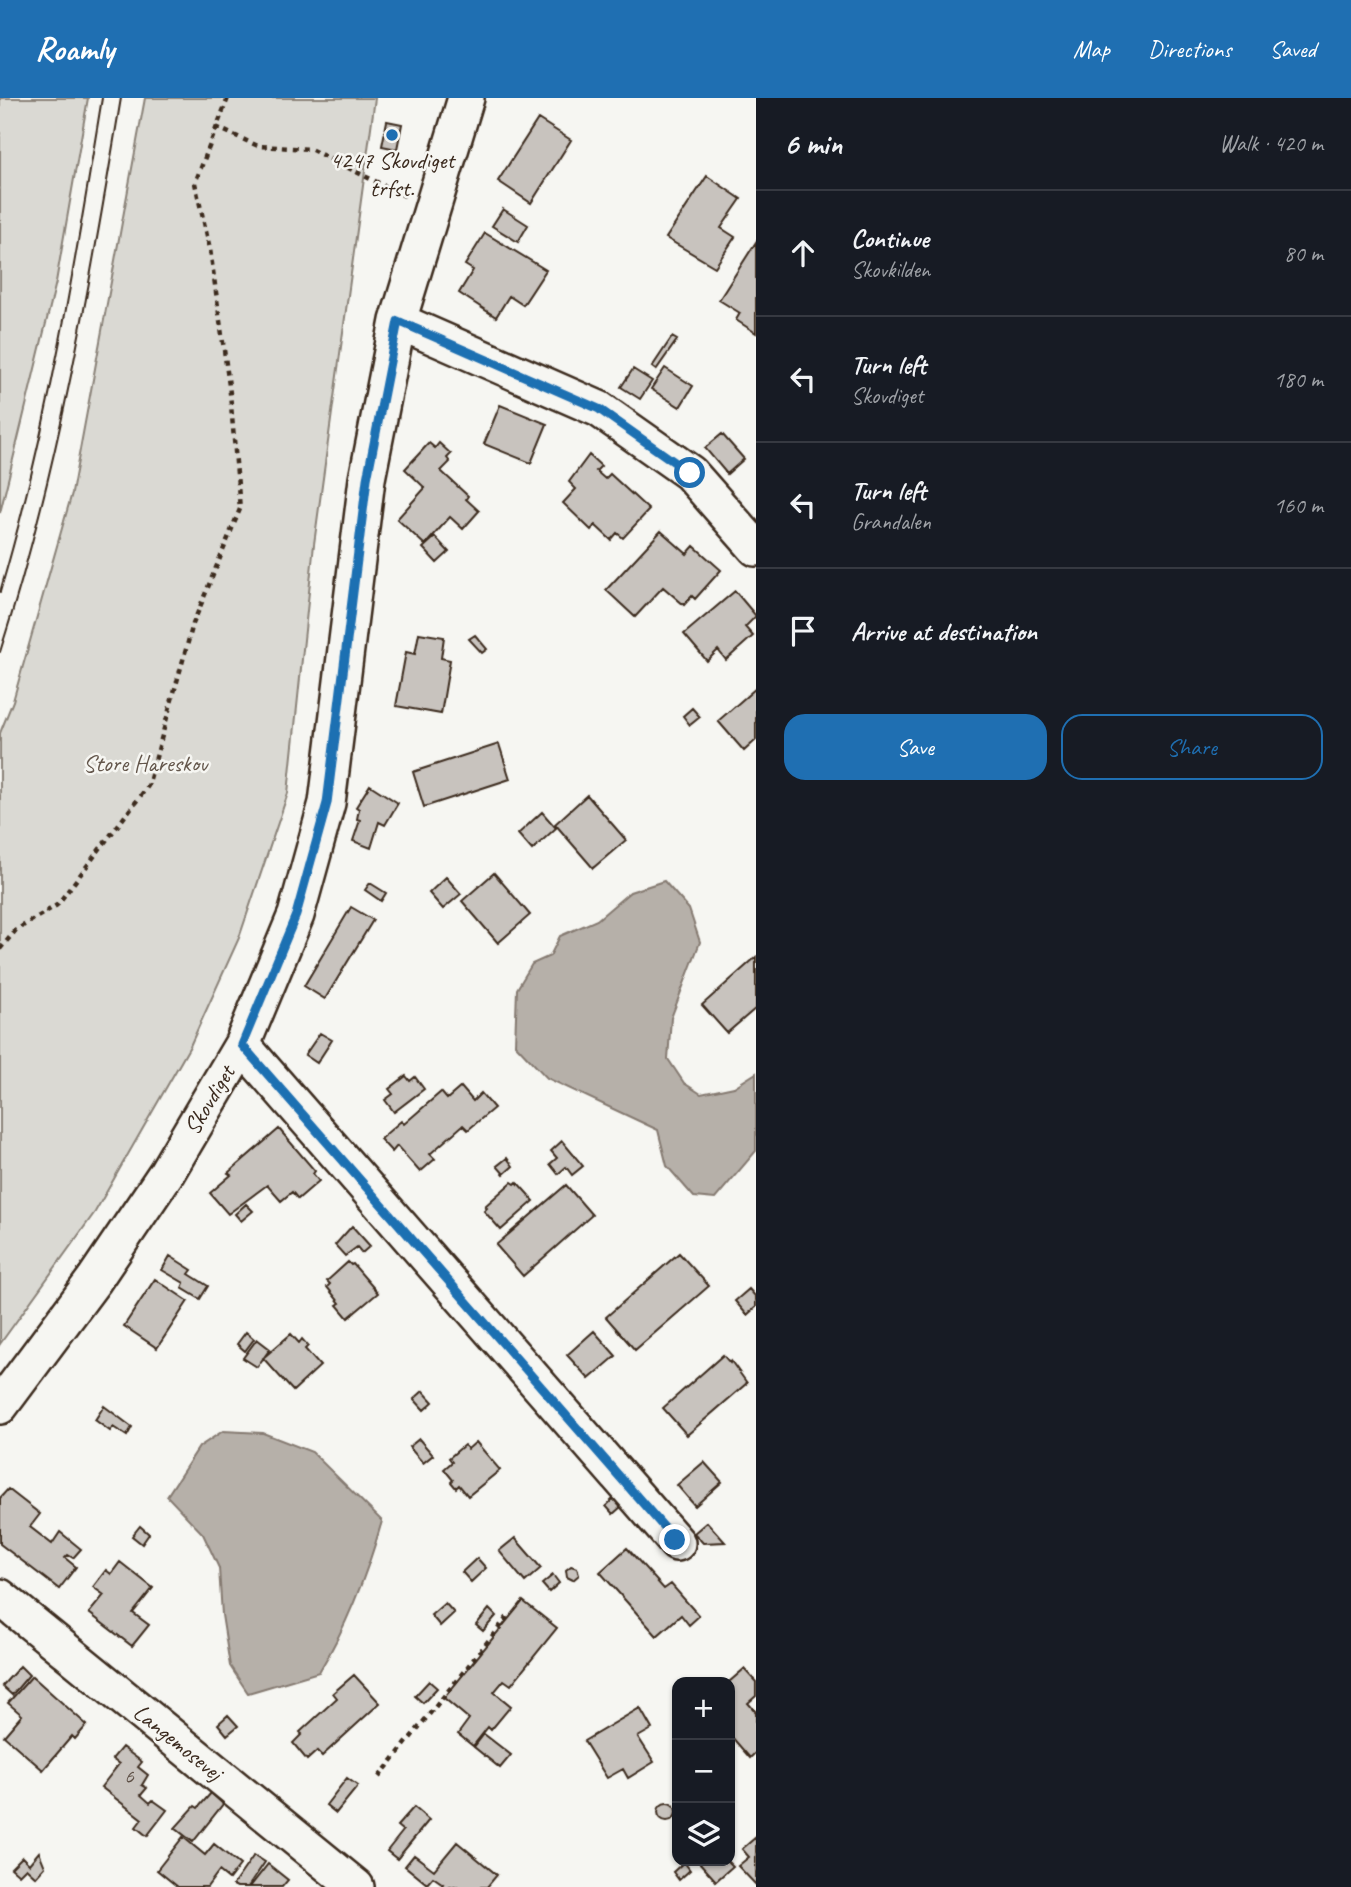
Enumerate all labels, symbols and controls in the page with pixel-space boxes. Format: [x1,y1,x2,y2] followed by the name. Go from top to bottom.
[35,28,114,70] text: Roamly
[1073,34,1110,64] text: Map
[1148,34,1231,64] text: Directions
[1269,34,1316,64] text: Saved
[784,125,842,163] text: 6 min
[384,127,400,143] marker: 4247 Skovdiget trfst.
[1219,129,1323,158] text: Walk · 420 m
[330,145,456,203] place label: 4247 Skovdiget trfst.
[851,222,929,255] text: Continue
[784,234,822,272] icon: ahead
[1284,239,1323,268] text: 80 m
[851,255,930,284] text: Skovkilden
[851,348,926,381] text: Turn left
[784,360,822,398] icon: left
[1274,365,1323,394] text: 180 m
[851,381,923,410] text: Skovdiget
[674,457,705,488] route start
[851,474,926,507] text: Turn left
[784,486,822,524] icon: left
[1274,491,1323,520] text: 160 m
[851,507,931,536] text: Grandalen
[784,612,822,650] icon: arrive
[851,615,1037,648] text: Arrive at destination
[784,714,1047,780] button: Save
[1061,714,1323,780] button: Share
[83,748,209,778] park label: Store Hareskov
[177,1058,242,1140] street label: Skovdiget
[659,1524,690,1555] route end
[672,1677,735,1866] map controls
[672,1677,735,1740] button: +
[127,1697,231,1789] street label: Langemosevej
[672,1740,735,1803] button: −
[124,1763,134,1789] house number: 6
[672,1803,735,1866] button: layers

